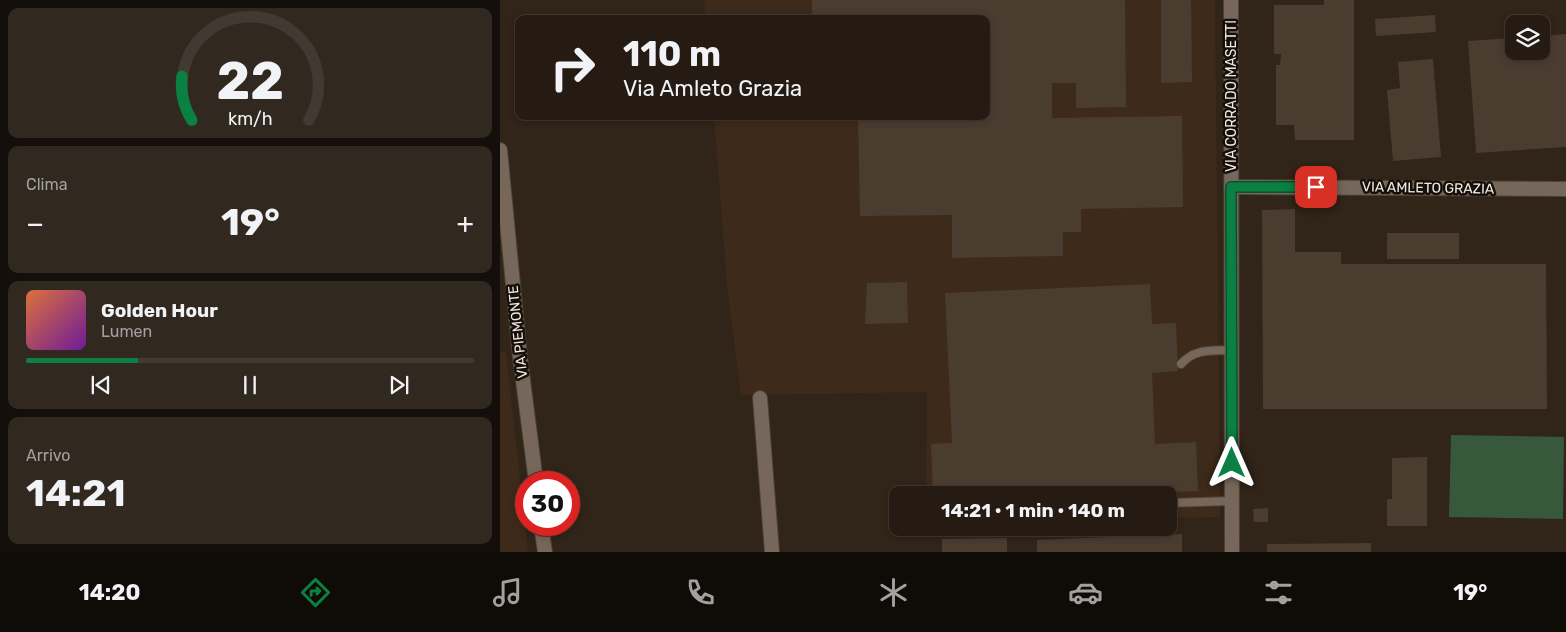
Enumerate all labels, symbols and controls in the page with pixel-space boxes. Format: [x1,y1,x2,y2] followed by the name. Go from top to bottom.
[1505,15,1550,60] map controls
[1505,15,1550,60] button: layers
[1223,20,1240,172] street label: VIA CORRADO MASETTI
[623,33,721,75] text: 110 m
[540,35,605,100] icon: right
[216,50,284,112] text: 22
[623,75,802,102] text: Via Amleto Grazia
[228,108,272,129] text: km/h
[1295,166,1337,208] pin
[1302,173,1330,201] icon: arrive
[26,175,67,194] text: Clima
[1362,178,1495,198] street label: VIA AMLETO GRAZIA
[221,199,280,245] text: 19°
[26,207,44,240] text: −
[457,207,474,240] text: +
[505,285,531,379] street label: VIA PIEMONTE
[101,299,218,322] text: Golden Hour
[101,322,152,341] text: Lumen
[87,371,115,399] icon: previous
[236,371,264,399] icon: pause
[385,371,413,399] icon: next
[1205,436,1257,488] position arrow
[26,446,71,465] text: Arrivo
[26,470,126,516] text: 14:21
[515,471,580,536] speed limit sign: 30
[941,499,1125,522] text: 14:21 · 1 min · 140 m
[298,575,333,610] icon: directions
[490,575,525,610] icon: music
[683,575,718,610] icon: phone
[876,575,911,610] icon: climate
[1068,575,1103,610] icon: car
[1261,575,1296,610] icon: filters
[79,579,140,606] text: 14:20
[1453,579,1487,606] text: 19°

